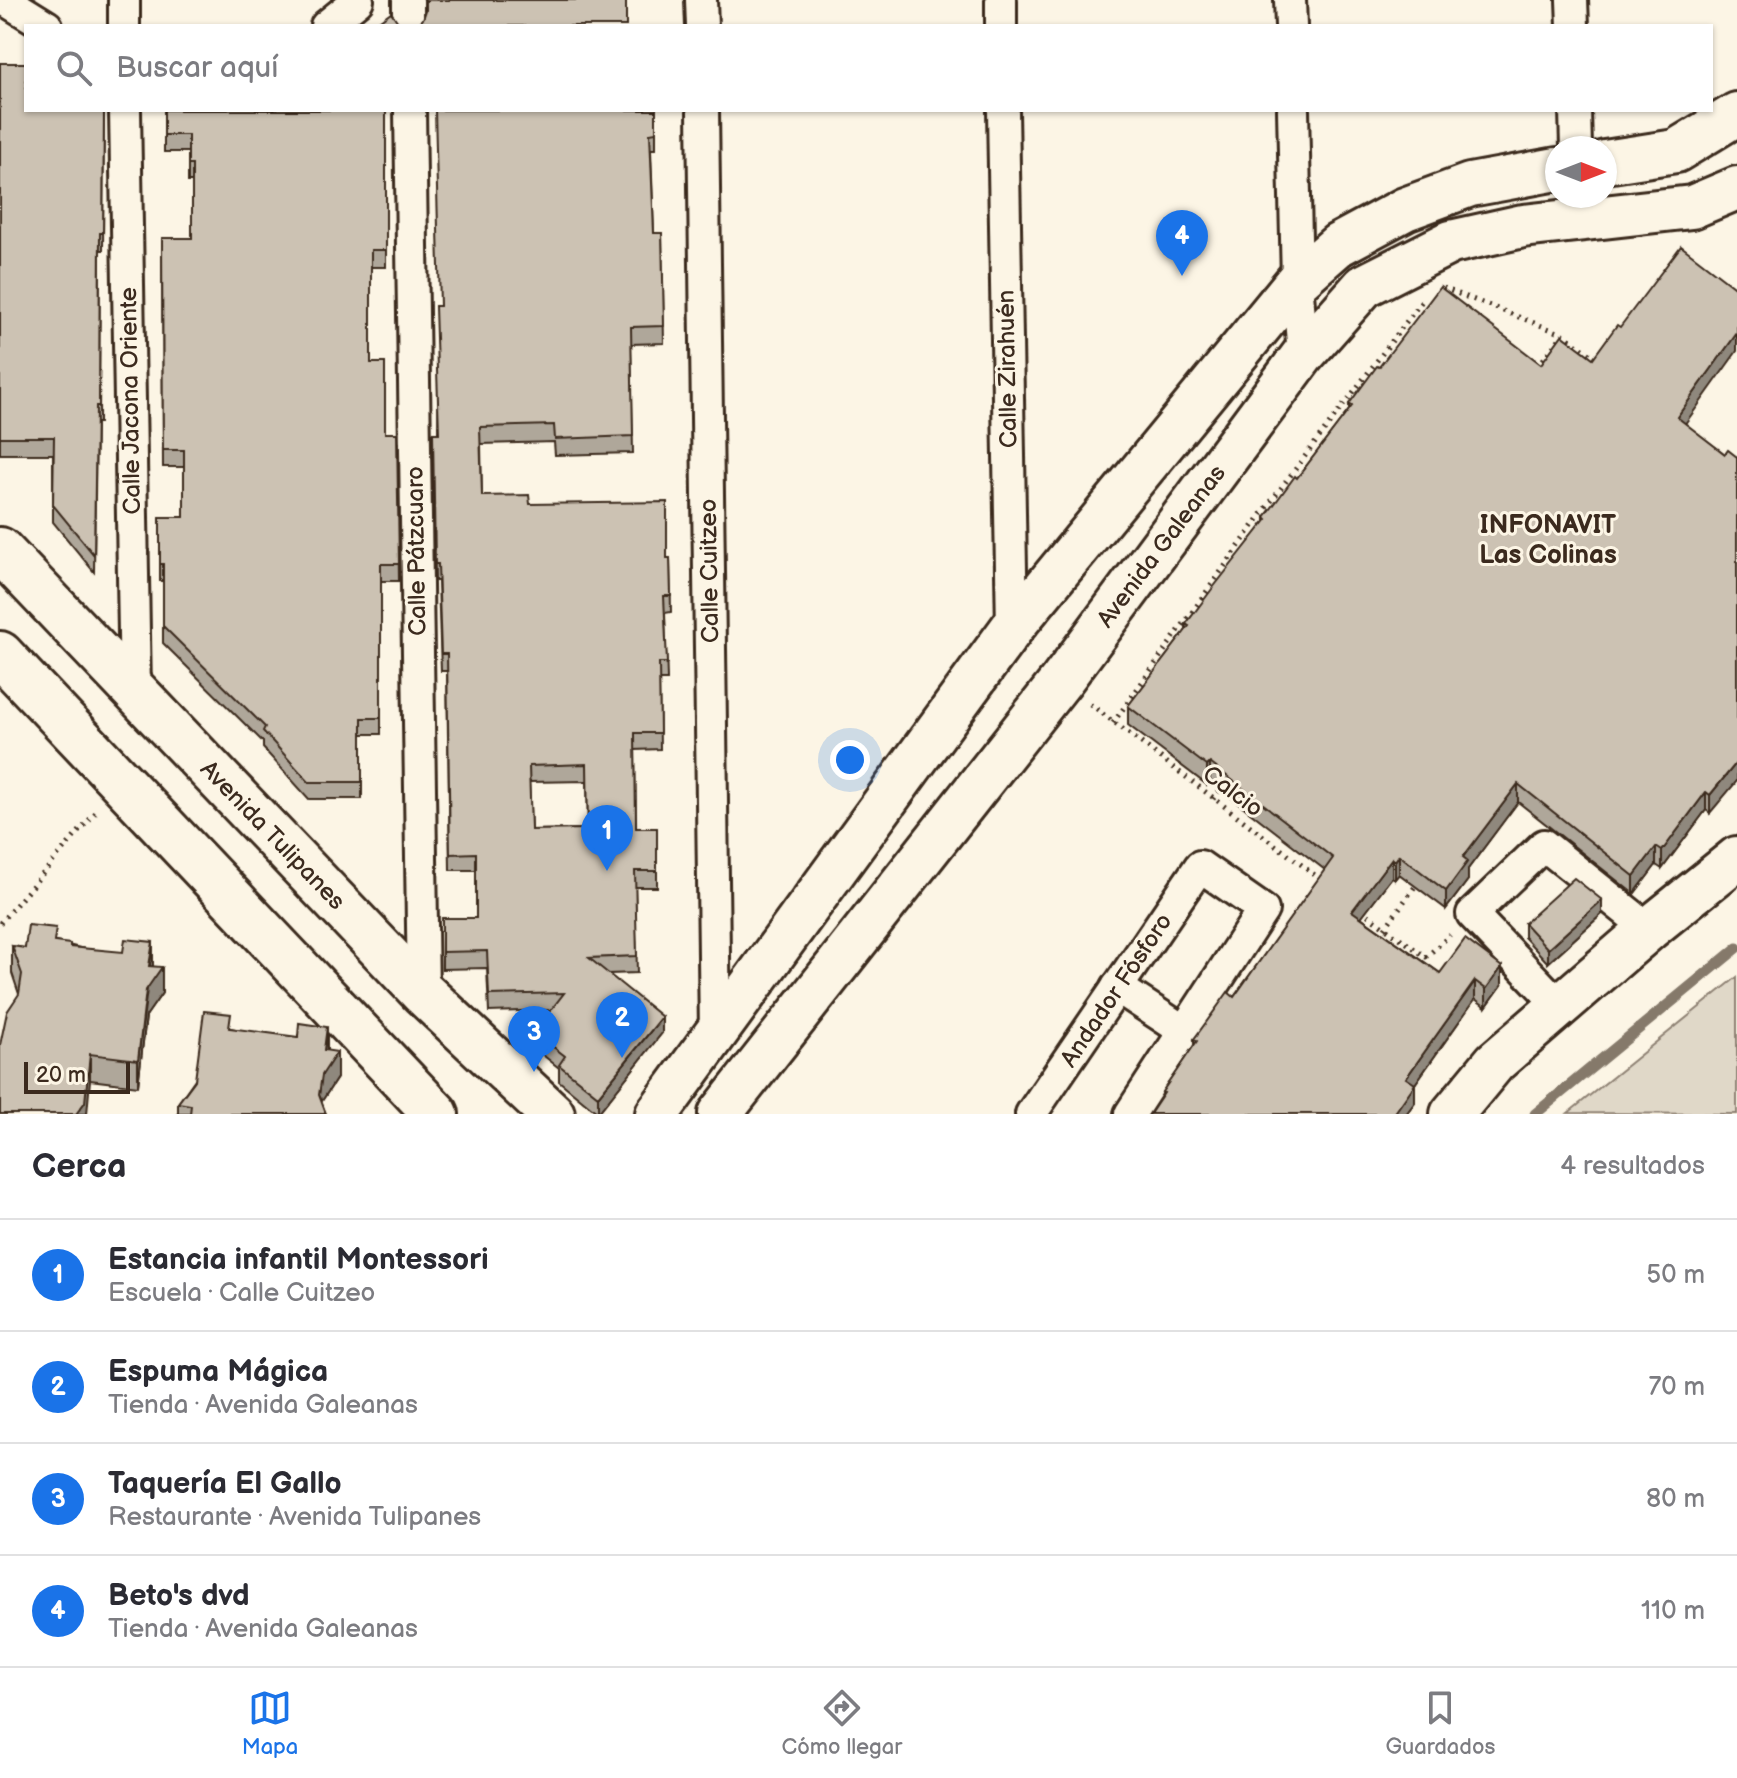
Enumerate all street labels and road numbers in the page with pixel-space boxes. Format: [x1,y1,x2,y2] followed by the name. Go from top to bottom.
[114,287,147,515] street label: Calle Jacona Oriente
[992,290,1023,448] street label: Calle Zirahuén
[1091,459,1232,633] street label: Avenida Galeanas
[401,466,432,636] street label: Calle Pátzcuaro
[694,499,725,643] street label: Calle Cuitzeo
[194,755,351,916] street label: Avenida Tulipanes
[1197,759,1269,823] street label: Calcio
[1054,908,1179,1073] street label: Andador Fósforo

